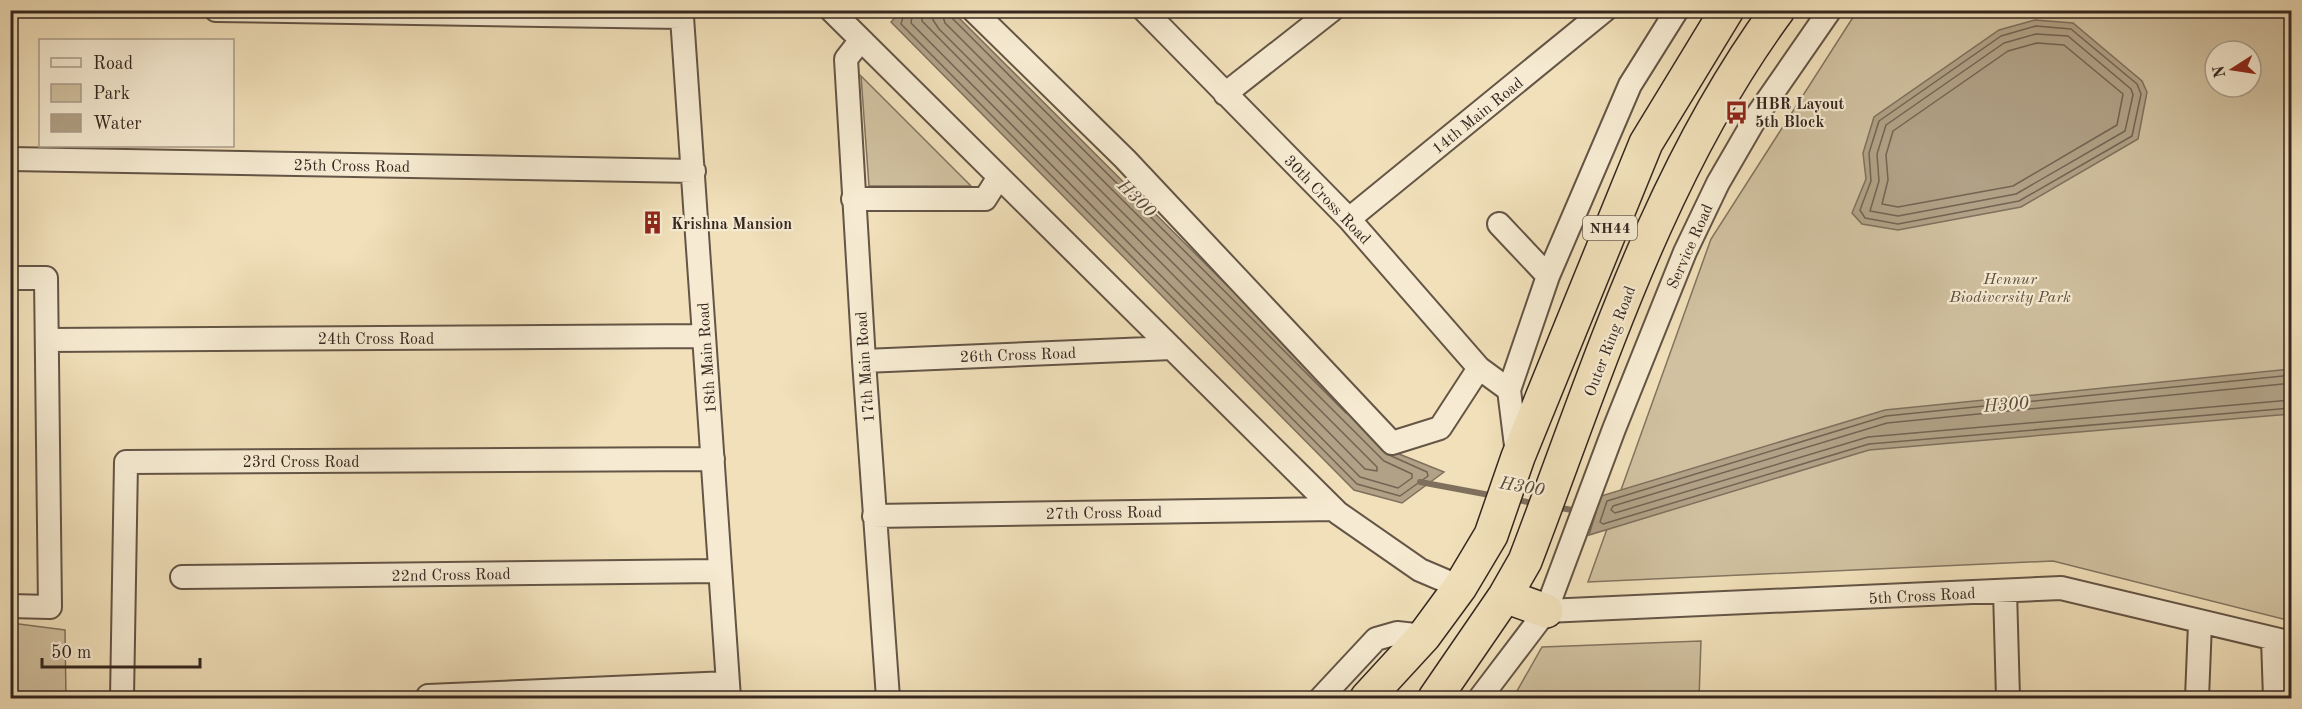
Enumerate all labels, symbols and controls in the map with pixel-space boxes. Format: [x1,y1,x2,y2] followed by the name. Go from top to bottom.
[39,39,234,147] legend
[2203,39,2263,99] north arrow
[93,55,133,73] text: Road
[2211,63,2229,79] text: N
[1430,75,1527,158] street label: 14th Main Road
[93,85,130,103] text: Park
[1755,97,1845,131] place label: HBR Layout 5th Block
[1724,99,1750,125] bus stop icon: HBR Layout 5th Block
[93,115,142,133] text: Water
[1280,153,1373,248] street label: 30th Cross Road
[294,158,410,176] street label: 25th Cross Road
[1113,176,1159,221] water label: H300
[1665,202,1717,292] street label: Service Road
[640,210,666,236] building icon: Krishna Mansion
[1583,216,1637,240] road number: NH44
[671,217,792,233] place label: Krishna Mansion
[1948,272,2071,306] park label: Hennur Biodiversity Park
[1582,284,1639,399] street label: Outer Ring Road
[696,302,720,414] street label: 18th Main Road
[854,311,878,423] street label: 17th Main Road
[318,332,434,348] street label: 24th Cross Road
[960,346,1077,366] street label: 26th Cross Road
[1982,394,2030,416] water label: H300
[242,455,360,471] street label: 23rd Cross Road
[1497,474,1546,500] water label: H300
[1046,505,1162,523] street label: 27th Cross Road
[391,567,511,585] street label: 22nd Cross Road
[1868,586,1976,608] street label: 5th Cross Road
[42,631,200,669] scale bar
[51,644,91,662] text: 50 m

